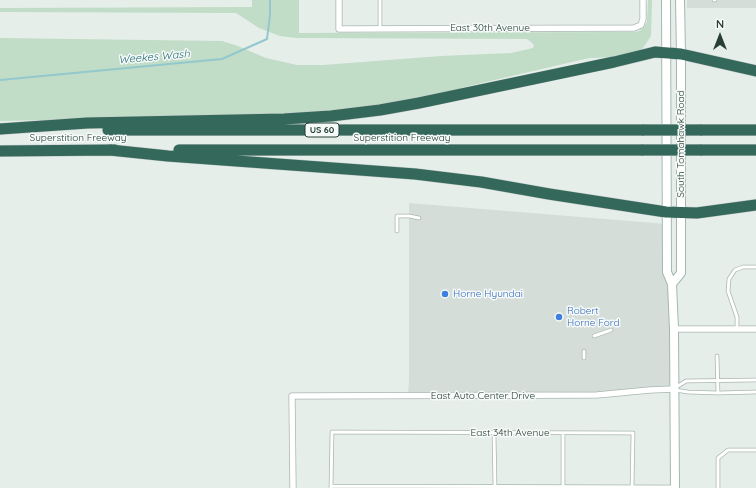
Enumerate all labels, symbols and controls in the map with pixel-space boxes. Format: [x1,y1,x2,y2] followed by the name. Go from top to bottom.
[700,16,740,56] north arrow
[716,17,724,31] text: N
[450,22,530,34] street label: East 30th Avenue
[118,47,190,67] water label: Weekes Wash
[675,90,687,198] street label: South Tomahawk Road
[305,123,339,137] road number: US 60
[30,132,126,144] street label: Superstition Freeway
[354,132,450,144] street label: Superstition Freeway
[453,288,523,300] place label: Horne Hyundai
[440,289,450,299] marker: Horne Hyundai
[567,305,619,328] place label: Robert Horne Ford
[554,312,564,322] marker: Robert Horne Ford
[431,390,535,402] street label: East Auto Center Drive
[470,427,550,439] street label: East 34th Avenue

